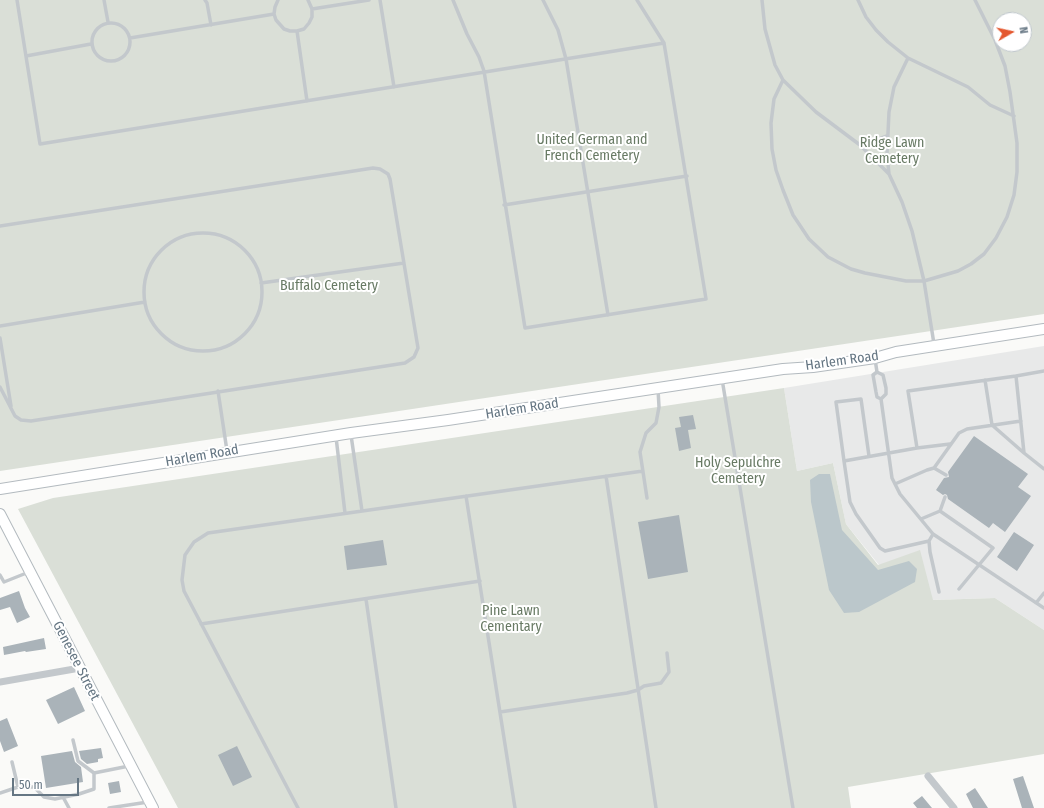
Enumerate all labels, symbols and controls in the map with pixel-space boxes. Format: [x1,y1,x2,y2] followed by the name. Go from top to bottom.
[992,12,1032,52] north arrow
[1016,26,1030,34] text: N
[536,132,648,164] park label: United German and French Cemetery
[860,135,924,168] park label: Ridge Lawn Cemetery
[280,278,378,294] park label: Buffalo Cemetery
[804,348,880,374] street label: Harlem Road
[484,395,560,423] street label: Harlem Road
[164,441,240,471] street label: Harlem Road
[695,455,781,488] park label: Holy Sepulchre Cemetery
[480,603,542,636] park label: Pine Lawn Cementary
[49,619,103,703] street label: Genesee Street
[14,770,81,796] scale bar
[19,778,43,792] text: 50 m

